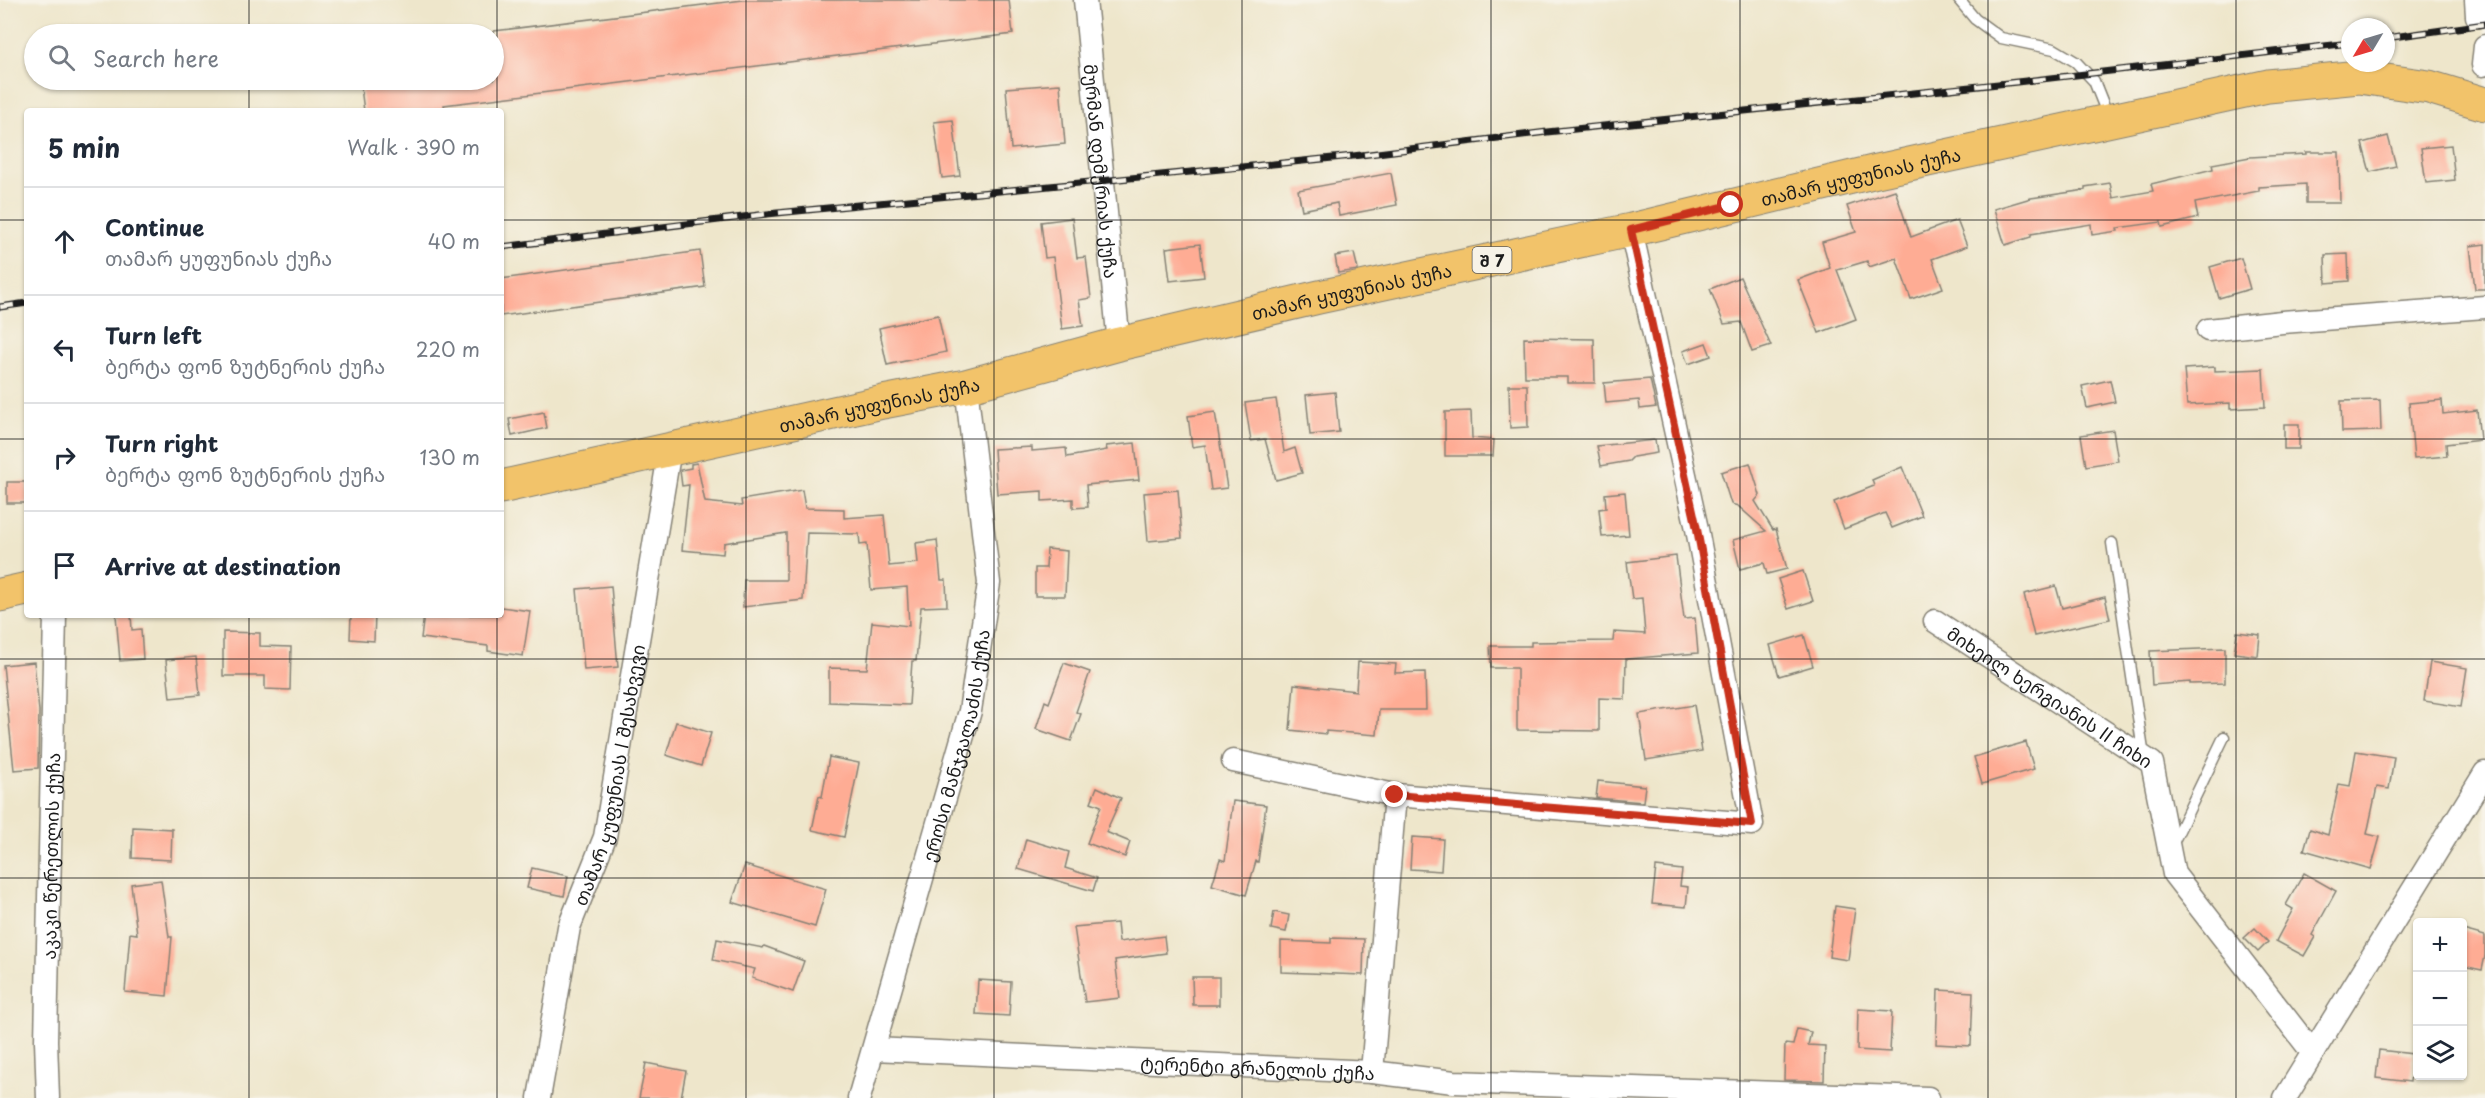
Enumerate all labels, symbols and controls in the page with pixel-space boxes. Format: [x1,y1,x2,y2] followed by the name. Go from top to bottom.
[2341,18,2395,72] north arrow
[24,24,504,90] search box
[45,41,78,74] icon: search
[93,41,219,74] text: Search here
[1078,63,1126,280] street label: მურმან დემურიას ქუჩა
[48,128,120,167] text: 5 min
[347,132,480,162] text: Walk · 390 m
[1758,140,1963,212] street label: თამარ ყუფუნიას ქუჩა
[1717,191,1743,217] route start
[105,210,204,243] text: Continue
[48,225,81,258] icon: ahead
[428,226,480,256] text: 40 m
[105,243,332,273] text: თამარ ყუფუნიას ქუჩა
[1472,247,1512,273] road number: შ 7
[1248,255,1454,326] street label: თამარ ყუფუნიას ქუჩა
[105,318,202,351] text: Turn left
[48,333,81,366] icon: left
[416,334,480,364] text: 220 m
[105,351,385,381] text: ბერტა ფონ ზუტნერის ქუჩა
[776,369,983,438] street label: თამარ ყუფუნიას ქუჩა
[105,426,218,459] text: Turn right
[48,441,81,474] icon: right
[420,442,480,472] text: 130 m
[105,459,385,489] text: ბერტა ფონ ზუტნერის ქუჩა
[48,549,81,582] icon: arrive
[105,549,341,582] text: Arrive at destination
[1942,619,2159,774] street label: მიხეილ ხერგიანის II ჩიხი
[914,627,995,864] street label: ეროსი მანჯგალაძის ქუჩა
[566,642,651,909] street label: თამარ ყუფუნიას I შესახვევი
[34,752,66,960] street label: აკაკი წერეთლის ქუჩა
[1381,781,1407,807] route end
[2413,918,2467,1080] map controls
[2413,918,2467,972] button: +
[2413,972,2467,1026] button: −
[2413,1026,2467,1080] button: layers
[1140,1048,1375,1086] street label: ტერენტი გრანელის ქუჩა

